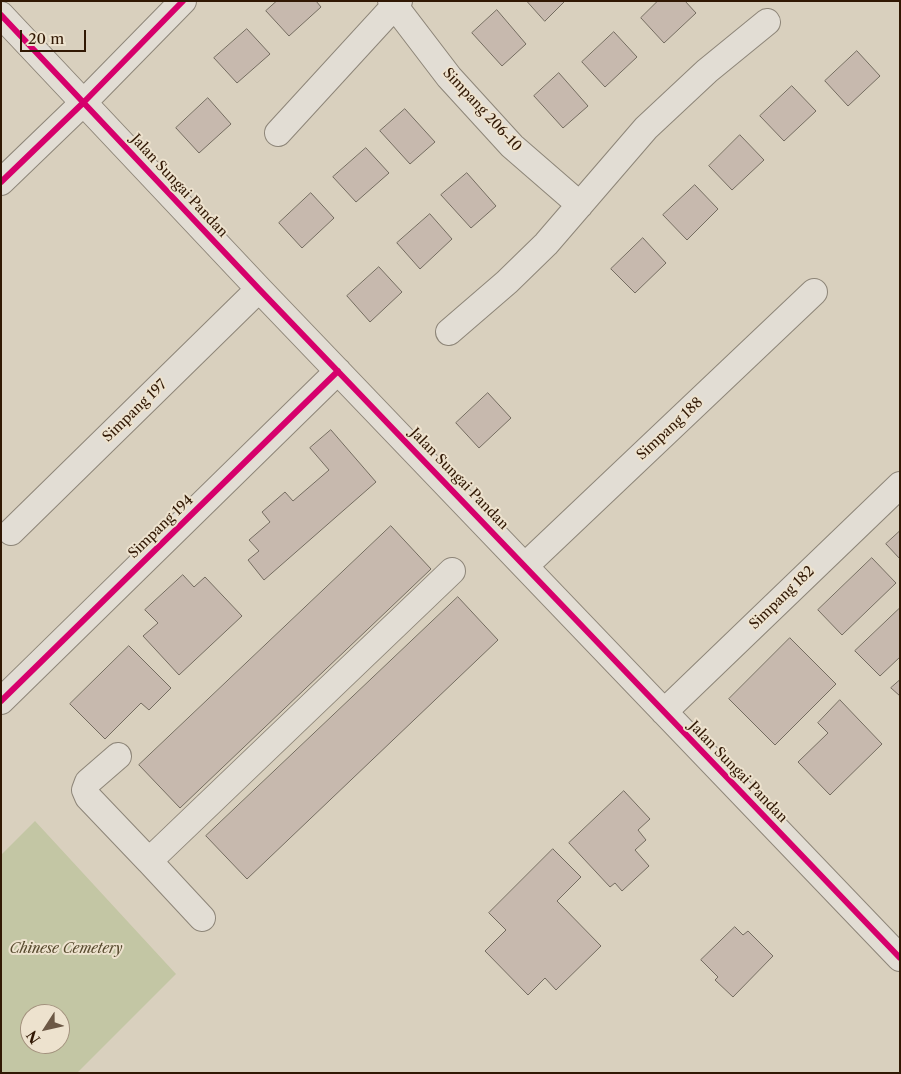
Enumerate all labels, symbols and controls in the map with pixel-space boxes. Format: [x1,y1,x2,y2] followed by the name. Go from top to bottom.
[22,20,89,52] scale bar
[28,29,64,48] text: 20 m
[439,65,525,155] street label: Simpang 206-10
[127,131,231,241] street label: Jalan Sungai Pandan
[99,376,171,446] street label: Simpang 197
[634,394,706,464] street label: Simpang 188
[406,425,512,533] street label: Jalan Sungai Pandan
[125,492,197,562] street label: Simpang 194
[746,563,818,633] street label: Simpang 182
[685,718,791,826] street label: Jalan Sungai Pandan
[9,941,123,957] park label: Chinese Cemetery
[20,1004,70,1054] north arrow
[23,1027,44,1047] text: N

